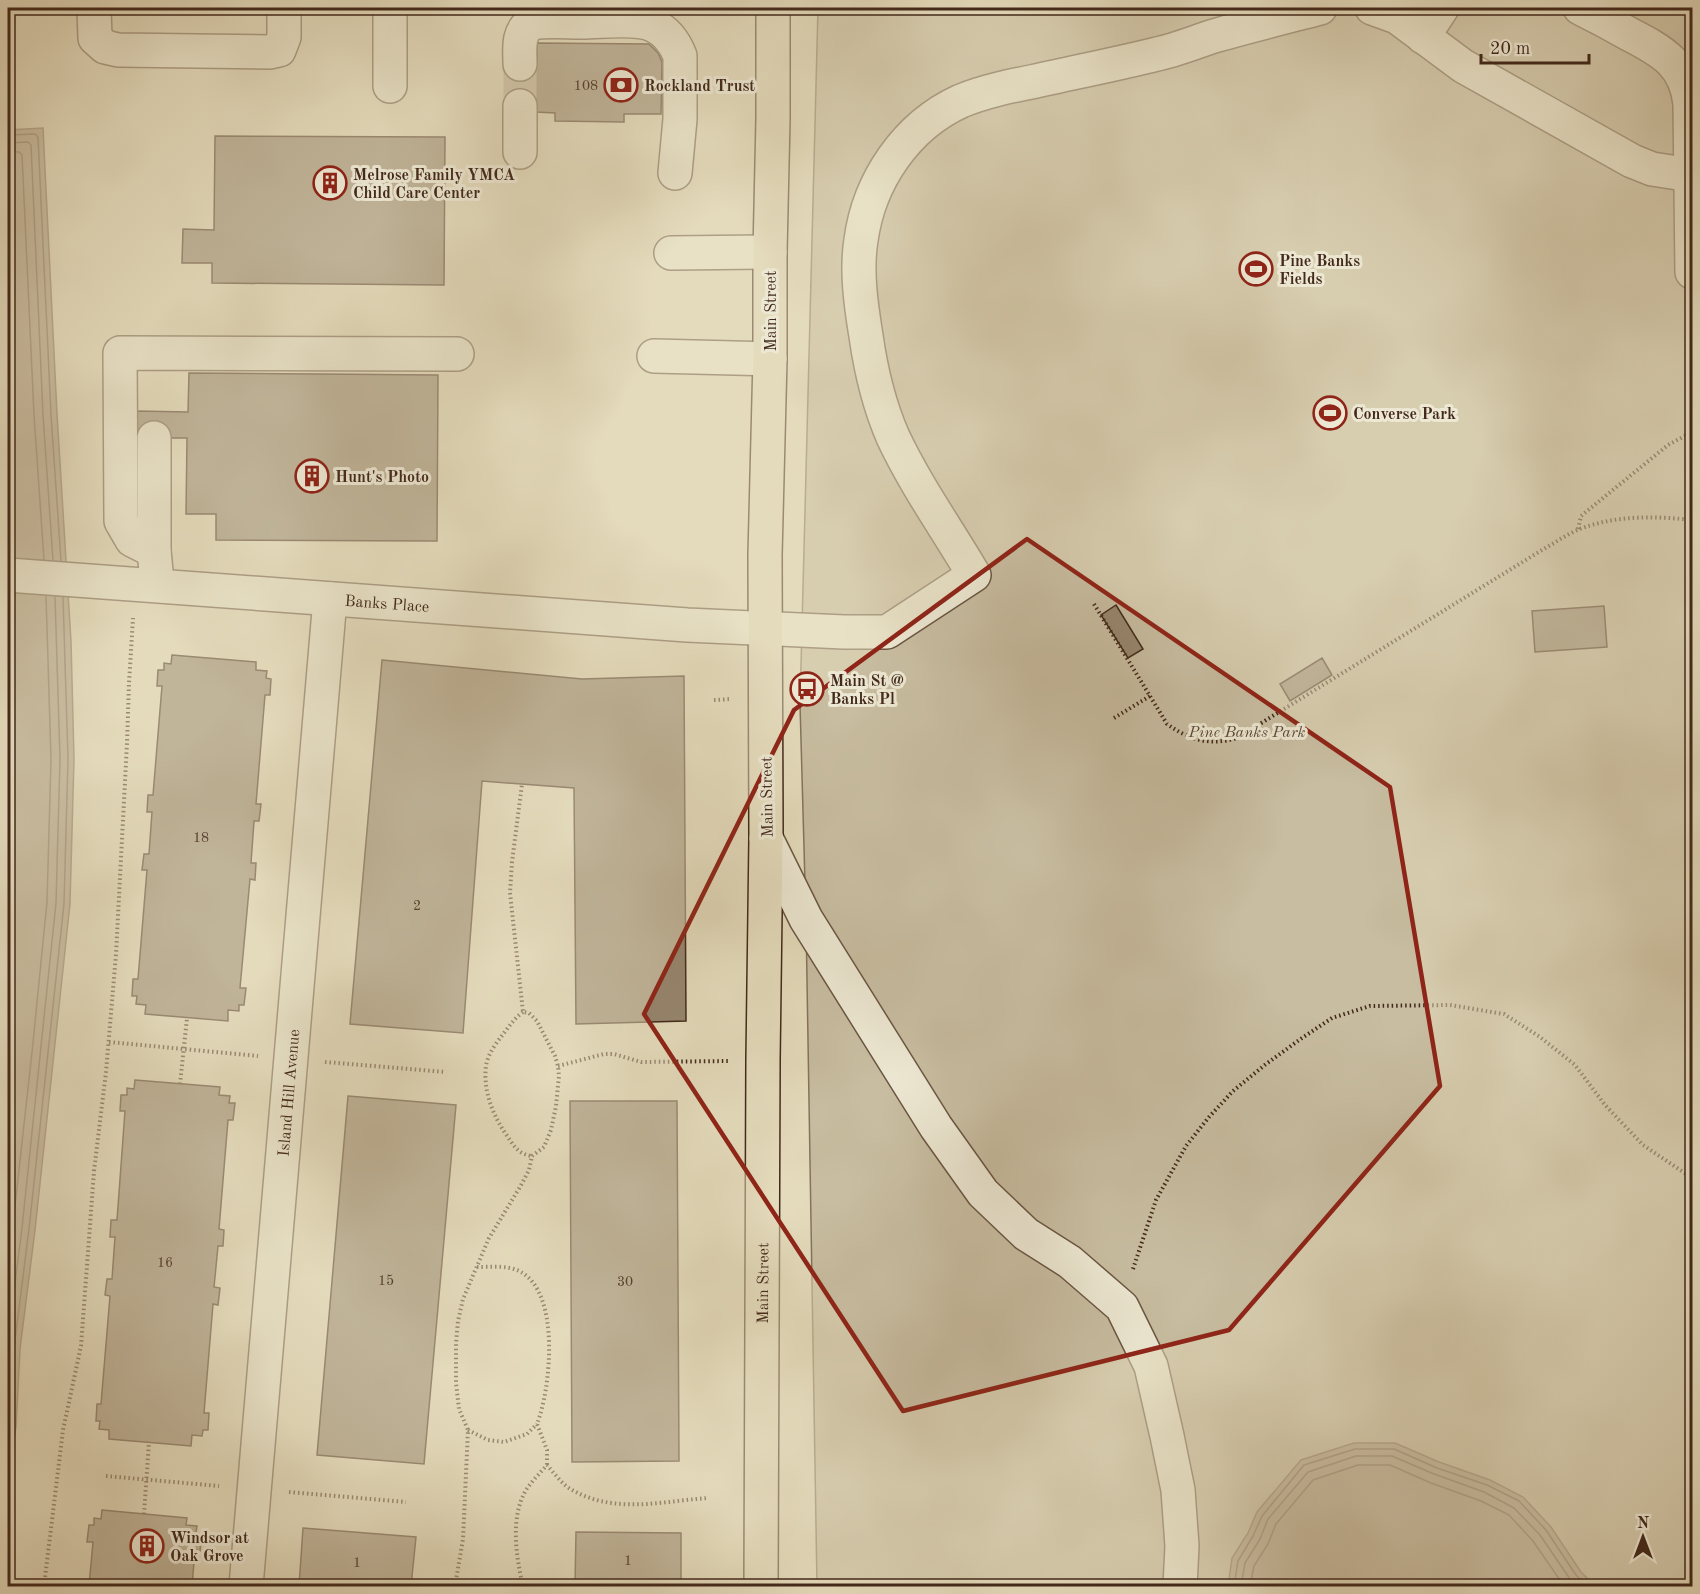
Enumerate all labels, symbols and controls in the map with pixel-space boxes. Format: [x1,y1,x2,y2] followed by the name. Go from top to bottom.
[1481,27,1589,65] scale bar
[1490,40,1530,58] text: 20 m
[603,67,639,103] bank icon: Rockland Trust
[574,79,598,93] house number: 108
[644,79,755,95] place label: Rockland Trust
[312,165,348,201] building icon: Melrose Family YMCA Child Care Center
[353,168,515,202] place label: Melrose Family YMCA Child Care Center
[1238,251,1274,287] sports icon: Pine Banks Fields
[1279,254,1360,288] place label: Pine Banks Fields
[764,270,780,352] street label: Main Street
[1312,395,1348,431] sports icon: Converse Park
[1353,407,1456,423] place label: Converse Park
[294,458,330,494] building icon: Hunt's Photo
[335,470,429,486] place label: Hunt's Photo
[344,594,430,616] street label: Banks Place
[789,671,825,707] bus stop icon: Main St @ Banks Pl
[830,674,904,708] place label: Main St @ Banks Pl
[1188,725,1306,741] park label: Pine Banks Park
[759,756,777,838] street label: Main Street
[193,831,209,845] house number: 18
[413,899,421,913] house number: 2
[277,1029,303,1157] street label: Island Hill Avenue
[756,1242,772,1324] street label: Main Street
[157,1256,173,1270] house number: 16
[378,1274,394,1288] house number: 15
[617,1275,633,1289] house number: 30
[1613,1507,1673,1567] north arrow
[1637,1516,1650,1532] text: N
[129,1528,165,1564] building icon: Windsor at Oak Grove
[170,1531,249,1565] place label: Windsor at Oak Grove
[624,1554,632,1568] house number: 1
[353,1556,361,1570] house number: 1

